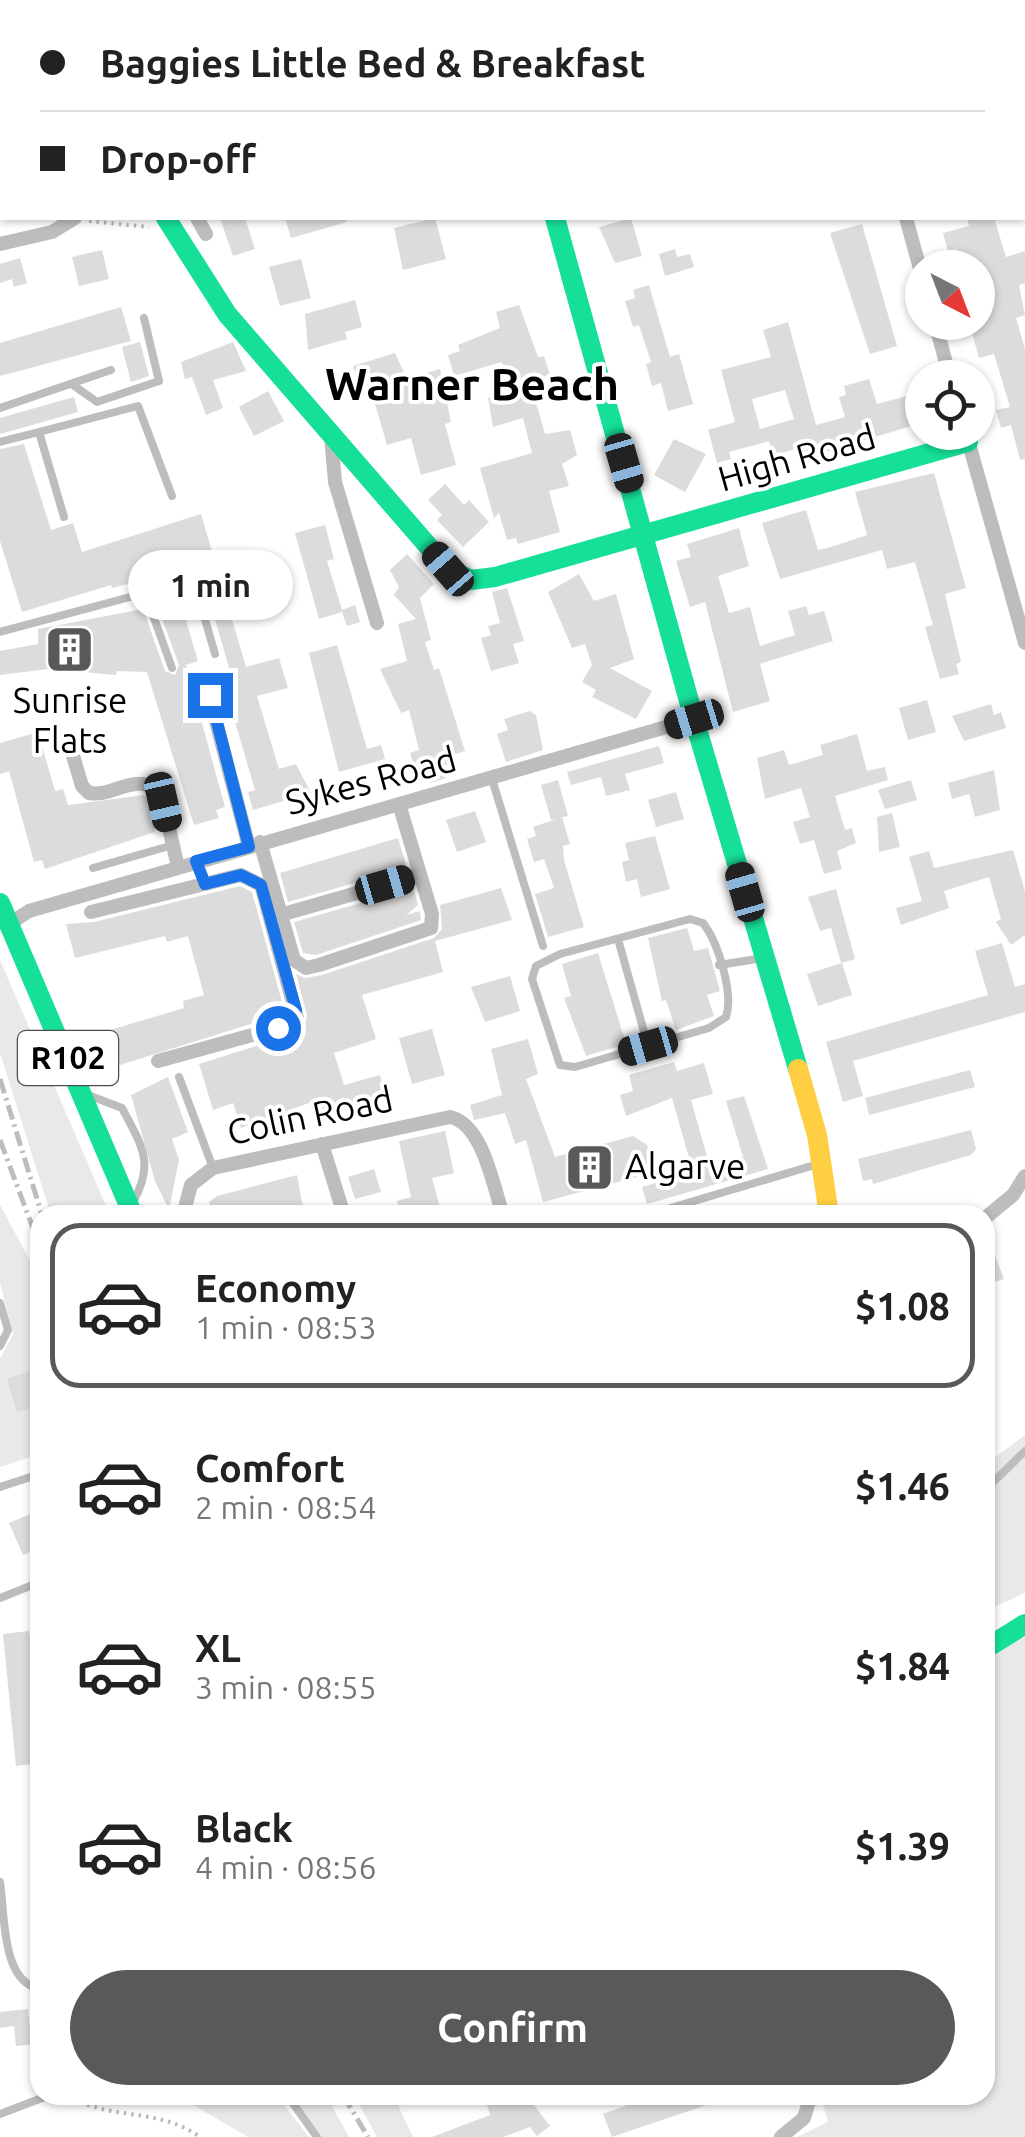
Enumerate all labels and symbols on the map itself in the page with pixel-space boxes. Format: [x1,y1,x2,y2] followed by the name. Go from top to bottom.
[905,250,995,340] north arrow
[325,358,619,409] district label: Warner Beach
[713,416,880,499] street label: High Road
[601,430,647,496] car
[417,537,479,601] car
[128,550,292,620] callout: 1 min
[44,623,96,675] building icon: Sunrise Flats
[188,673,233,718] route end
[13,680,127,760] place label: Sunrise Flats
[661,696,727,742] car
[281,738,460,822] street label: Sykes Road
[142,769,184,835] car
[722,859,768,925] car
[352,862,418,908] car
[256,1006,301,1051] route start
[615,1023,681,1069] car
[18,1031,118,1085] road number: R102
[223,1078,396,1152] street label: Colin Road
[564,1141,616,1193] building icon: Algarve
[625,1146,745,1186] place label: Algarve

